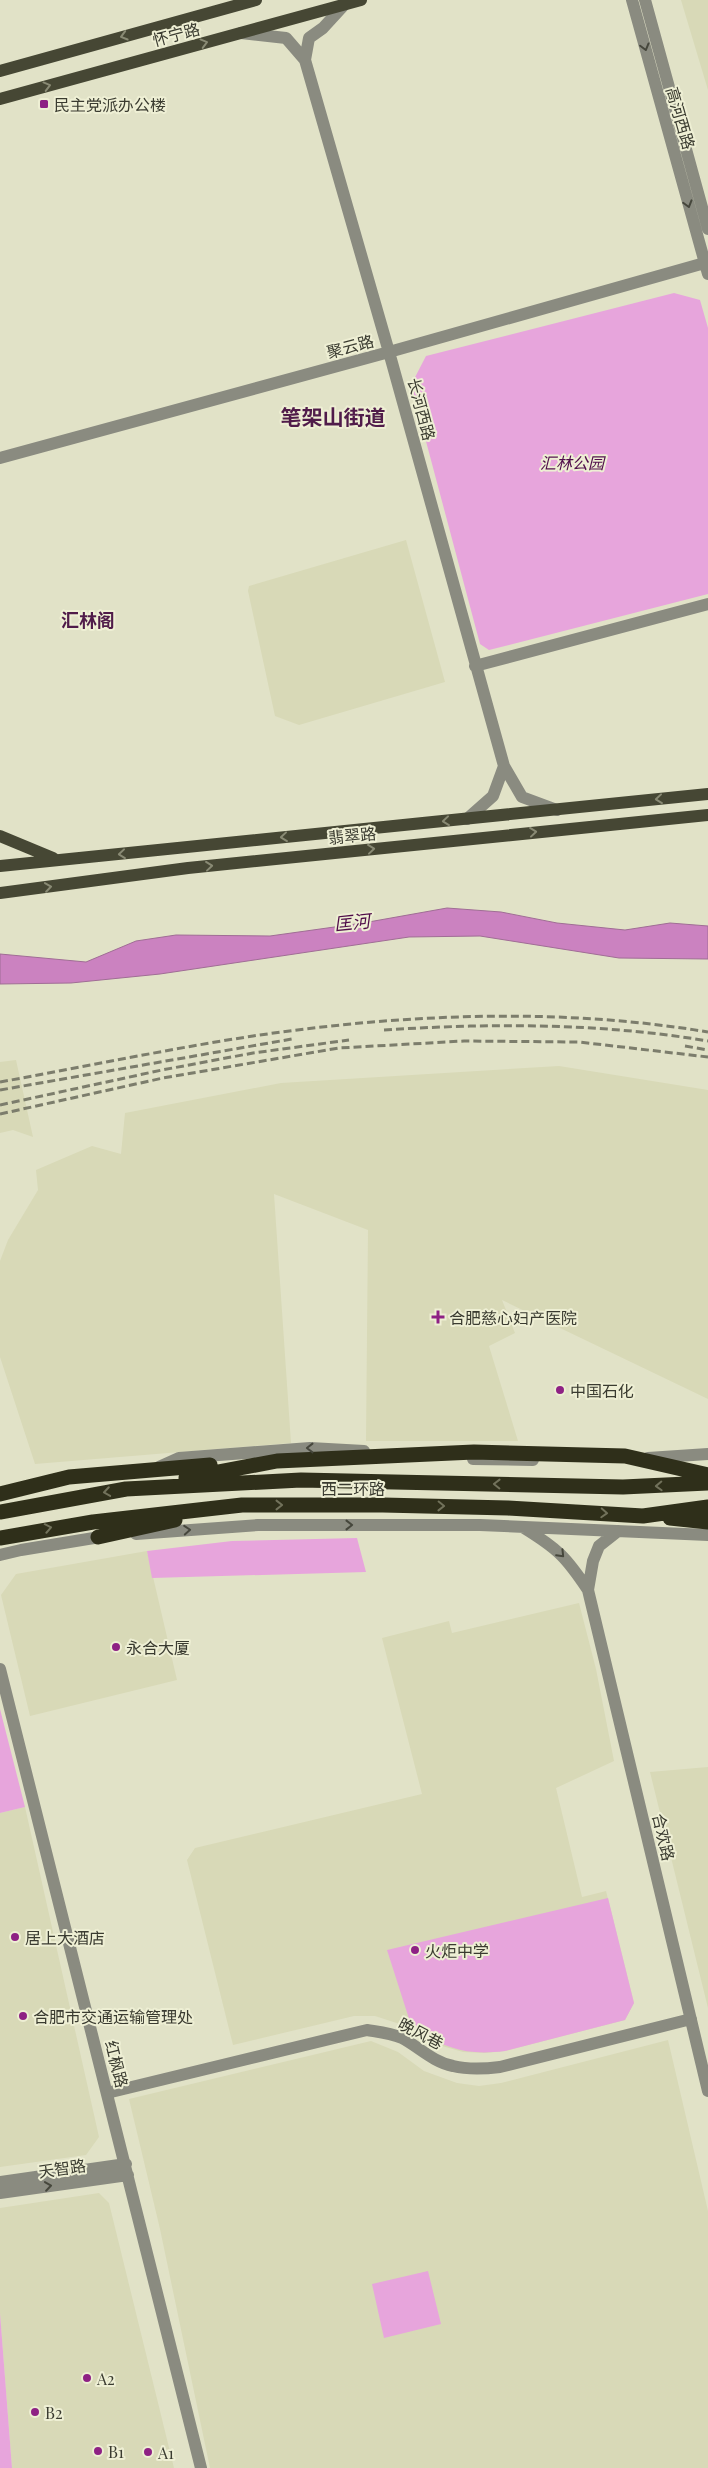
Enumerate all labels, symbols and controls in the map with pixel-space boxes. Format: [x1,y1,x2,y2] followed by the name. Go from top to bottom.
[150,18,202,50] street label: 怀宁路
[121,31,129,41] one-way arrow
[199,38,208,49] one-way arrow
[639,42,649,51] one-way arrow
[43,81,51,92] one-way arrow
[662,84,700,152] street label: 高河西路
[54,94,166,115] place label: 民主党派办公楼
[38,98,50,110] marker: 民主党派办公楼
[683,199,693,207] one-way arrow
[324,330,376,362] street label: 聚云路
[404,375,440,443] street label: 长河西路
[281,402,386,430] district label: 笔架山街道
[540,452,606,473] park label: 汇林公园
[61,608,115,632] district label: 汇林阁
[655,793,663,804] one-way arrow
[441,815,449,826] one-way arrow
[327,822,377,848] street label: 翡翠路
[529,827,537,838] one-way arrow
[280,832,288,843] one-way arrow
[367,844,375,855] one-way arrow
[118,848,126,859] one-way arrow
[206,861,214,872] one-way arrow
[45,882,53,893] one-way arrow
[333,908,374,936] water label: 匡河
[449,1307,577,1328] place label: 合肥慈心妇产医院
[431,1310,445,1324] marker: 合肥慈心妇产医院
[570,1380,634,1401] place label: 中国石化
[554,1384,566,1396] marker: 中国石化
[306,1443,314,1453] one-way arrow
[321,1478,385,1499] street label: 西二环路
[493,1478,501,1489] one-way arrow
[655,1481,663,1491] one-way arrow
[103,1486,112,1496] one-way arrow
[275,1500,283,1510] one-way arrow
[438,1501,445,1511] one-way arrow
[600,1508,608,1519] one-way arrow
[346,1520,353,1530] one-way arrow
[43,1524,52,1534] one-way arrow
[183,1525,191,1536] one-way arrow
[555,1548,564,1557] one-way arrow
[126,1637,190,1658] place label: 永合大厦
[110,1641,122,1653] marker: 永合大厦
[648,1811,680,1863] street label: 合欢路
[25,1927,105,1948] place label: 居上大酒店
[9,1931,21,1943] marker: 居上大酒店
[425,1940,489,1961] place label: 火炬中学
[409,1944,421,1956] marker: 火炬中学
[33,2006,193,2027] place label: 合肥市交通运输管理处
[17,2010,29,2022] marker: 合肥市交通运输管理处
[395,2012,447,2054] street label: 晚风巷
[101,2038,133,2090] street label: 红枫路
[37,2154,87,2182] street label: 天智路
[45,2181,53,2192] one-way arrow
[96,2368,115,2389] place label: A2
[81,2372,93,2384] marker: A2
[45,2402,63,2423] place label: B2
[29,2406,41,2418] marker: B2
[108,2441,124,2462] place label: B1
[157,2442,174,2463] place label: A1
[92,2445,104,2457] marker: B1
[142,2446,154,2458] marker: A1

